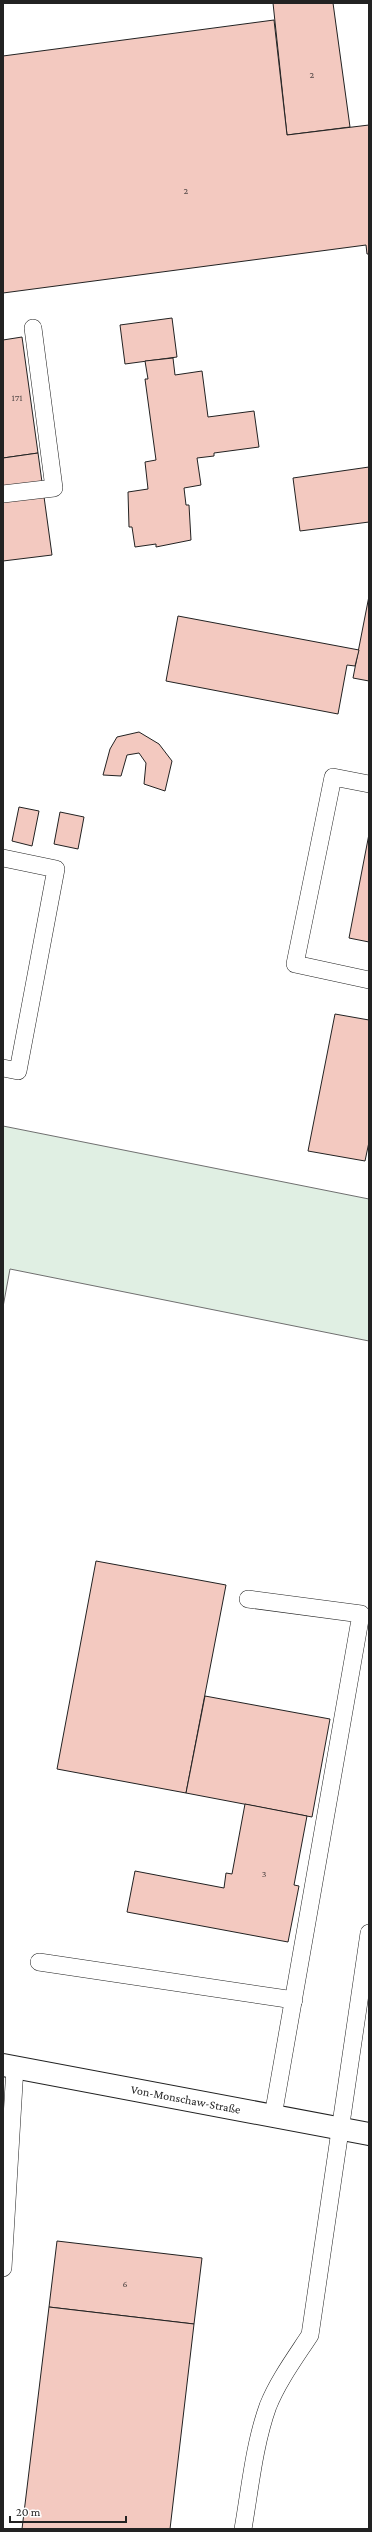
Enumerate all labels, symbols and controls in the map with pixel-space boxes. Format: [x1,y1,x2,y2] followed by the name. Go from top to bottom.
[310,69,315,80] house number: 2
[184,185,189,196] house number: 2
[11,392,23,403] house number: 171
[262,1868,267,1879] house number: 3
[130,2082,242,2117] street label: Von-Monschaw-Straße
[122,2278,128,2289] house number: 6
[10,2498,126,2524] scale bar
[16,2505,41,2519] text: 20 m

